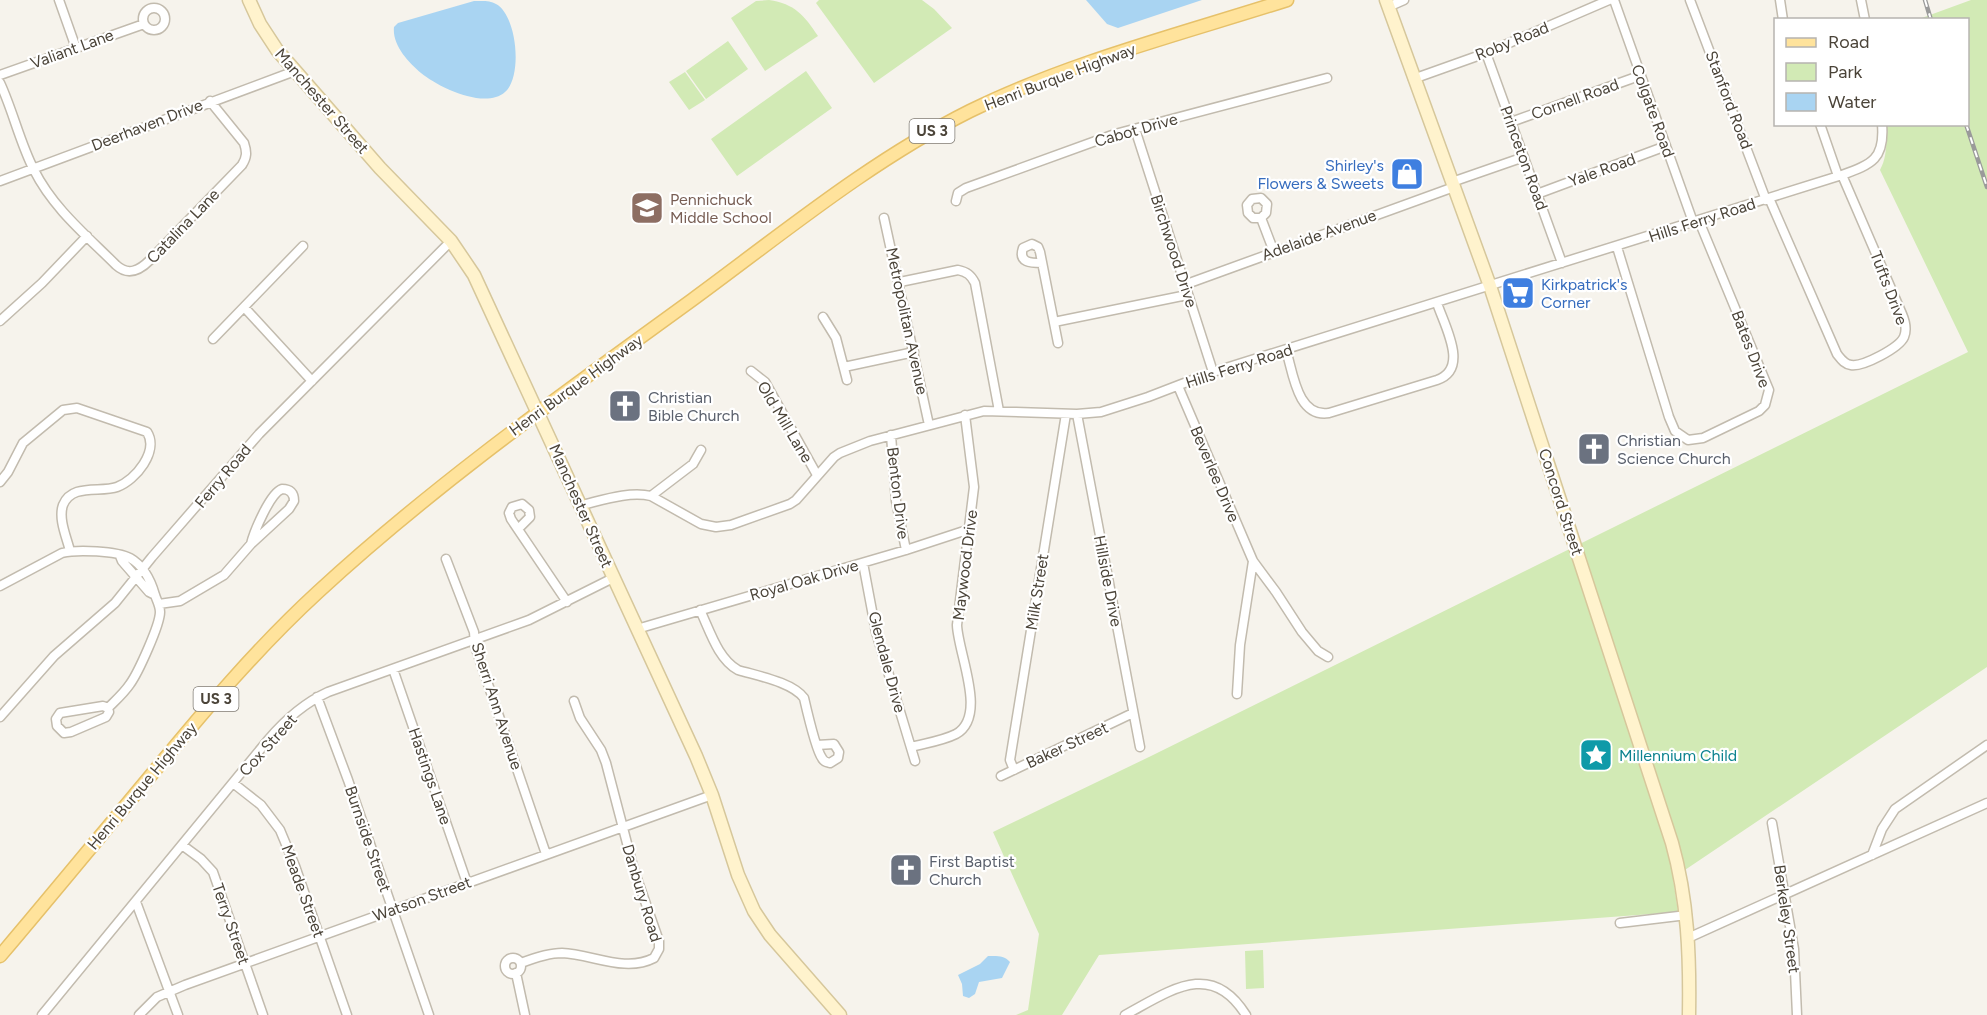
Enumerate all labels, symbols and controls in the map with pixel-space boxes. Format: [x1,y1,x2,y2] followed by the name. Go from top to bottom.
[1472,18,1552,64] street label: Roby Road
[1774,18,1969,126] legend
[28,25,116,73] street label: Valiant Lane
[1828,31,1869,53] text: Road
[982,39,1139,115] street label: Henri Burque Highway
[271,44,373,158] street label: Manchester Street
[1702,48,1756,152] street label: Stanford Road
[1828,61,1863,83] text: Park
[1627,62,1679,160] street label: Colgate Road
[1529,74,1621,124] street label: Cornell Road
[1828,91,1876,113] text: Water
[89,95,206,155] street label: Deerhaven Drive
[1496,103,1552,213] street label: Princeton Road
[1092,109,1180,151] street label: Cabot Drive
[910,119,954,143] road number: US 3
[1566,149,1638,191] street label: Yale Road
[1257,156,1384,193] place label: Shirley's Flowers & Sweets
[1389,156,1425,192] shop icon: Shirley's Flowers & Sweets
[143,185,223,267] street label: Catalina Lane
[629,190,665,226] school or university icon: Pennichuck Middle School
[670,190,772,227] place label: Pennichuck Middle School
[1147,192,1201,310] street label: Birchwood Drive
[1646,194,1758,246] street label: Hills Ferry Road
[1259,205,1379,265] street label: Adelaide Avenue
[882,246,932,397] street label: Metropolitan Avenue
[1866,248,1912,328] street label: Tufts Drive
[1500,275,1536,311] supermarket icon: Kirkpatrick's Corner
[1541,275,1628,312] place label: Kirkpatrick's Corner
[1728,308,1774,390] street label: Bates Drive
[505,330,647,440] street label: Henri Burque Highway
[1183,340,1295,392] street label: Hills Ferry Road
[753,378,817,466] street label: Old Mill Lane
[607,388,643,424] church icon: Christian Bible Church
[648,388,740,425] place label: Christian Bible Church
[1186,423,1244,525] street label: Beverlee Drive
[1576,431,1612,467] church icon: Christian Science Church
[1617,431,1731,468] place label: Christian Science Church
[191,440,255,512] street label: Ferry Road
[545,441,617,571] street label: Manchester Street
[883,446,913,540] street label: Benton Drive
[1535,446,1587,558] street label: Concord Street
[949,508,981,621] street label: Maywood Drive
[1090,534,1126,629] street label: Hillside Drive
[1022,552,1052,632] street label: Milk Street
[747,555,861,605] street label: Royal Oak Drive
[864,609,910,715] street label: Glendale Drive
[467,640,527,772] street label: Sherri Ann Avenue
[194,687,238,711] road number: US 3
[235,710,301,780] street label: Cox Street
[83,718,201,854] street label: Henri Burque Highway
[1023,718,1111,772] street label: Baker Street
[405,725,456,827] street label: Hastings Lane
[1578,737,1614,773] place icon: Millennium Child
[1619,746,1737,765] place label: Millennium Child
[341,783,395,895] street label: Burnside Street
[277,842,329,940] street label: Meade Street
[618,842,666,944] street label: Danbury Road
[888,852,924,888] church icon: First Baptist Church
[929,852,1015,889] place label: First Baptist Church
[1770,863,1804,975] street label: Berkeley Street
[370,872,474,926] street label: Watson Street
[208,881,254,967] street label: Terry Street

